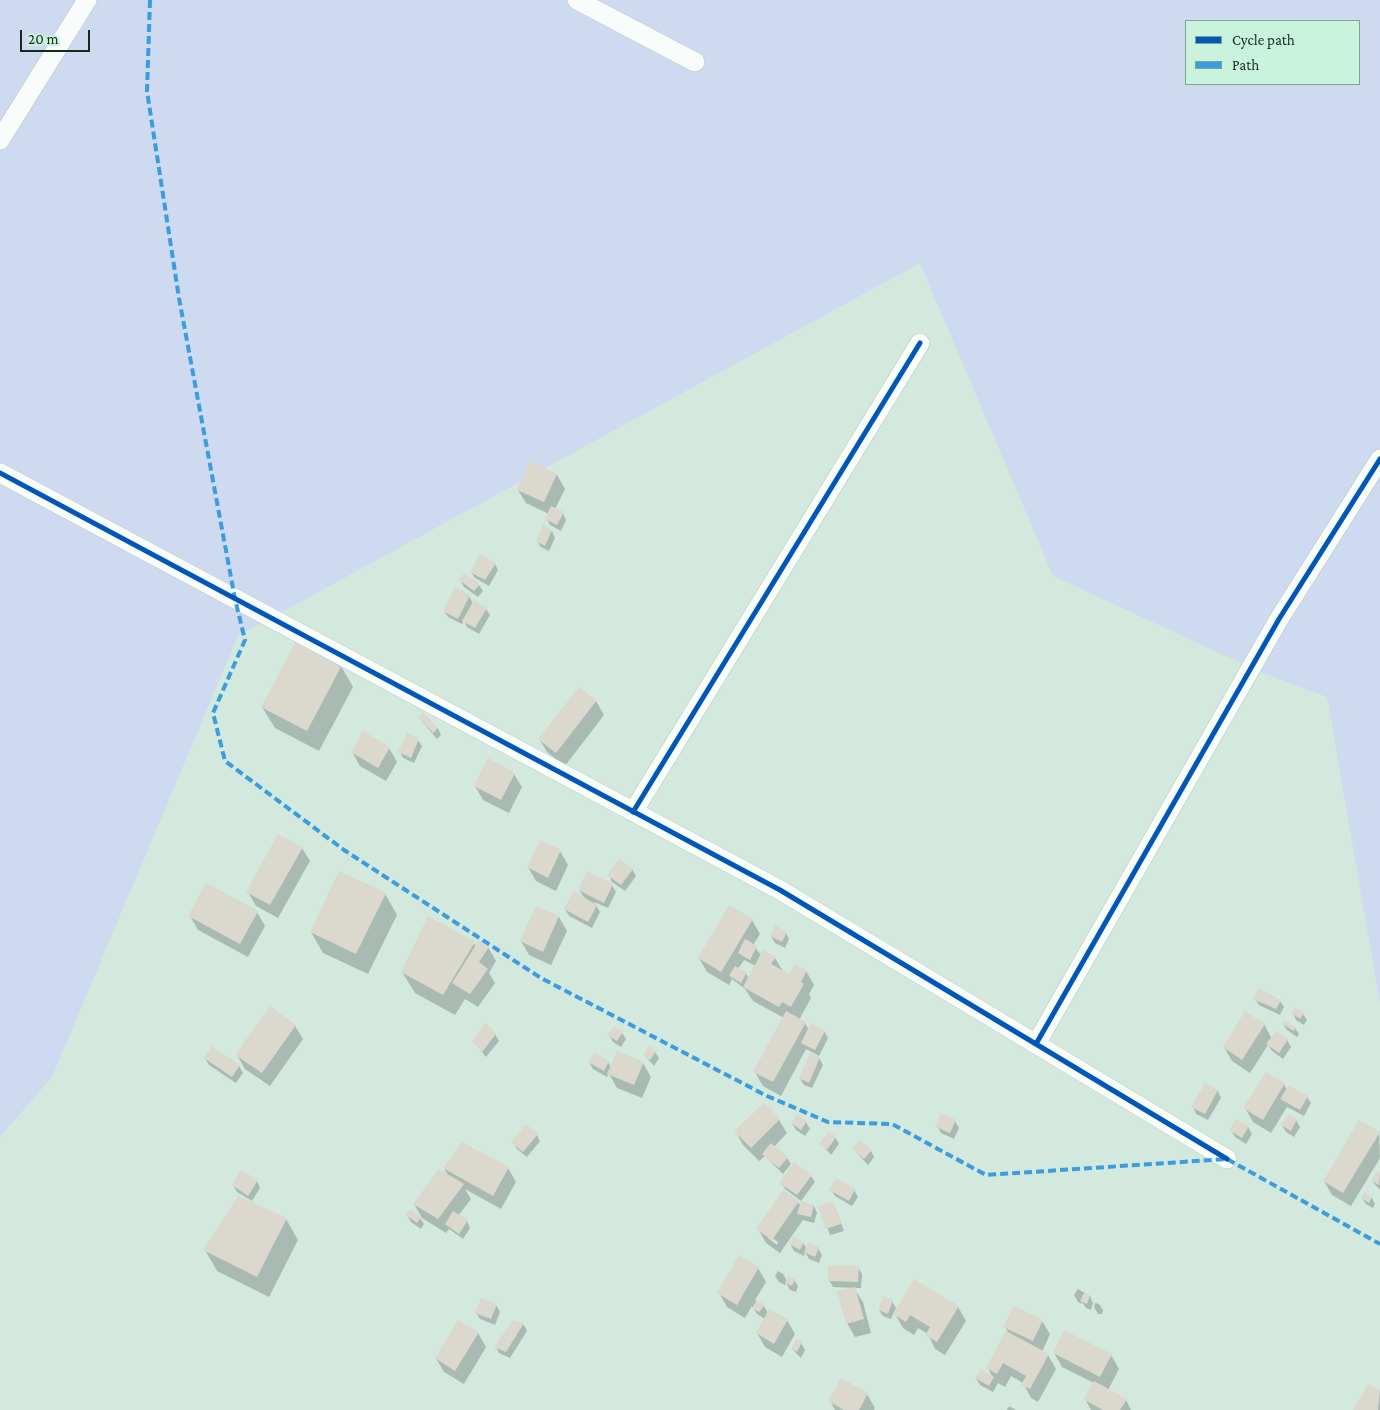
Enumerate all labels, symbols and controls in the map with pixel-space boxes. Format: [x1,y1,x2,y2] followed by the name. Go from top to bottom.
[22,20,92,52] scale bar
[1185,20,1360,85] legend
[28,31,59,47] text: 20 m
[1232,32,1295,48] text: Cycle path
[1232,57,1259,73] text: Path

